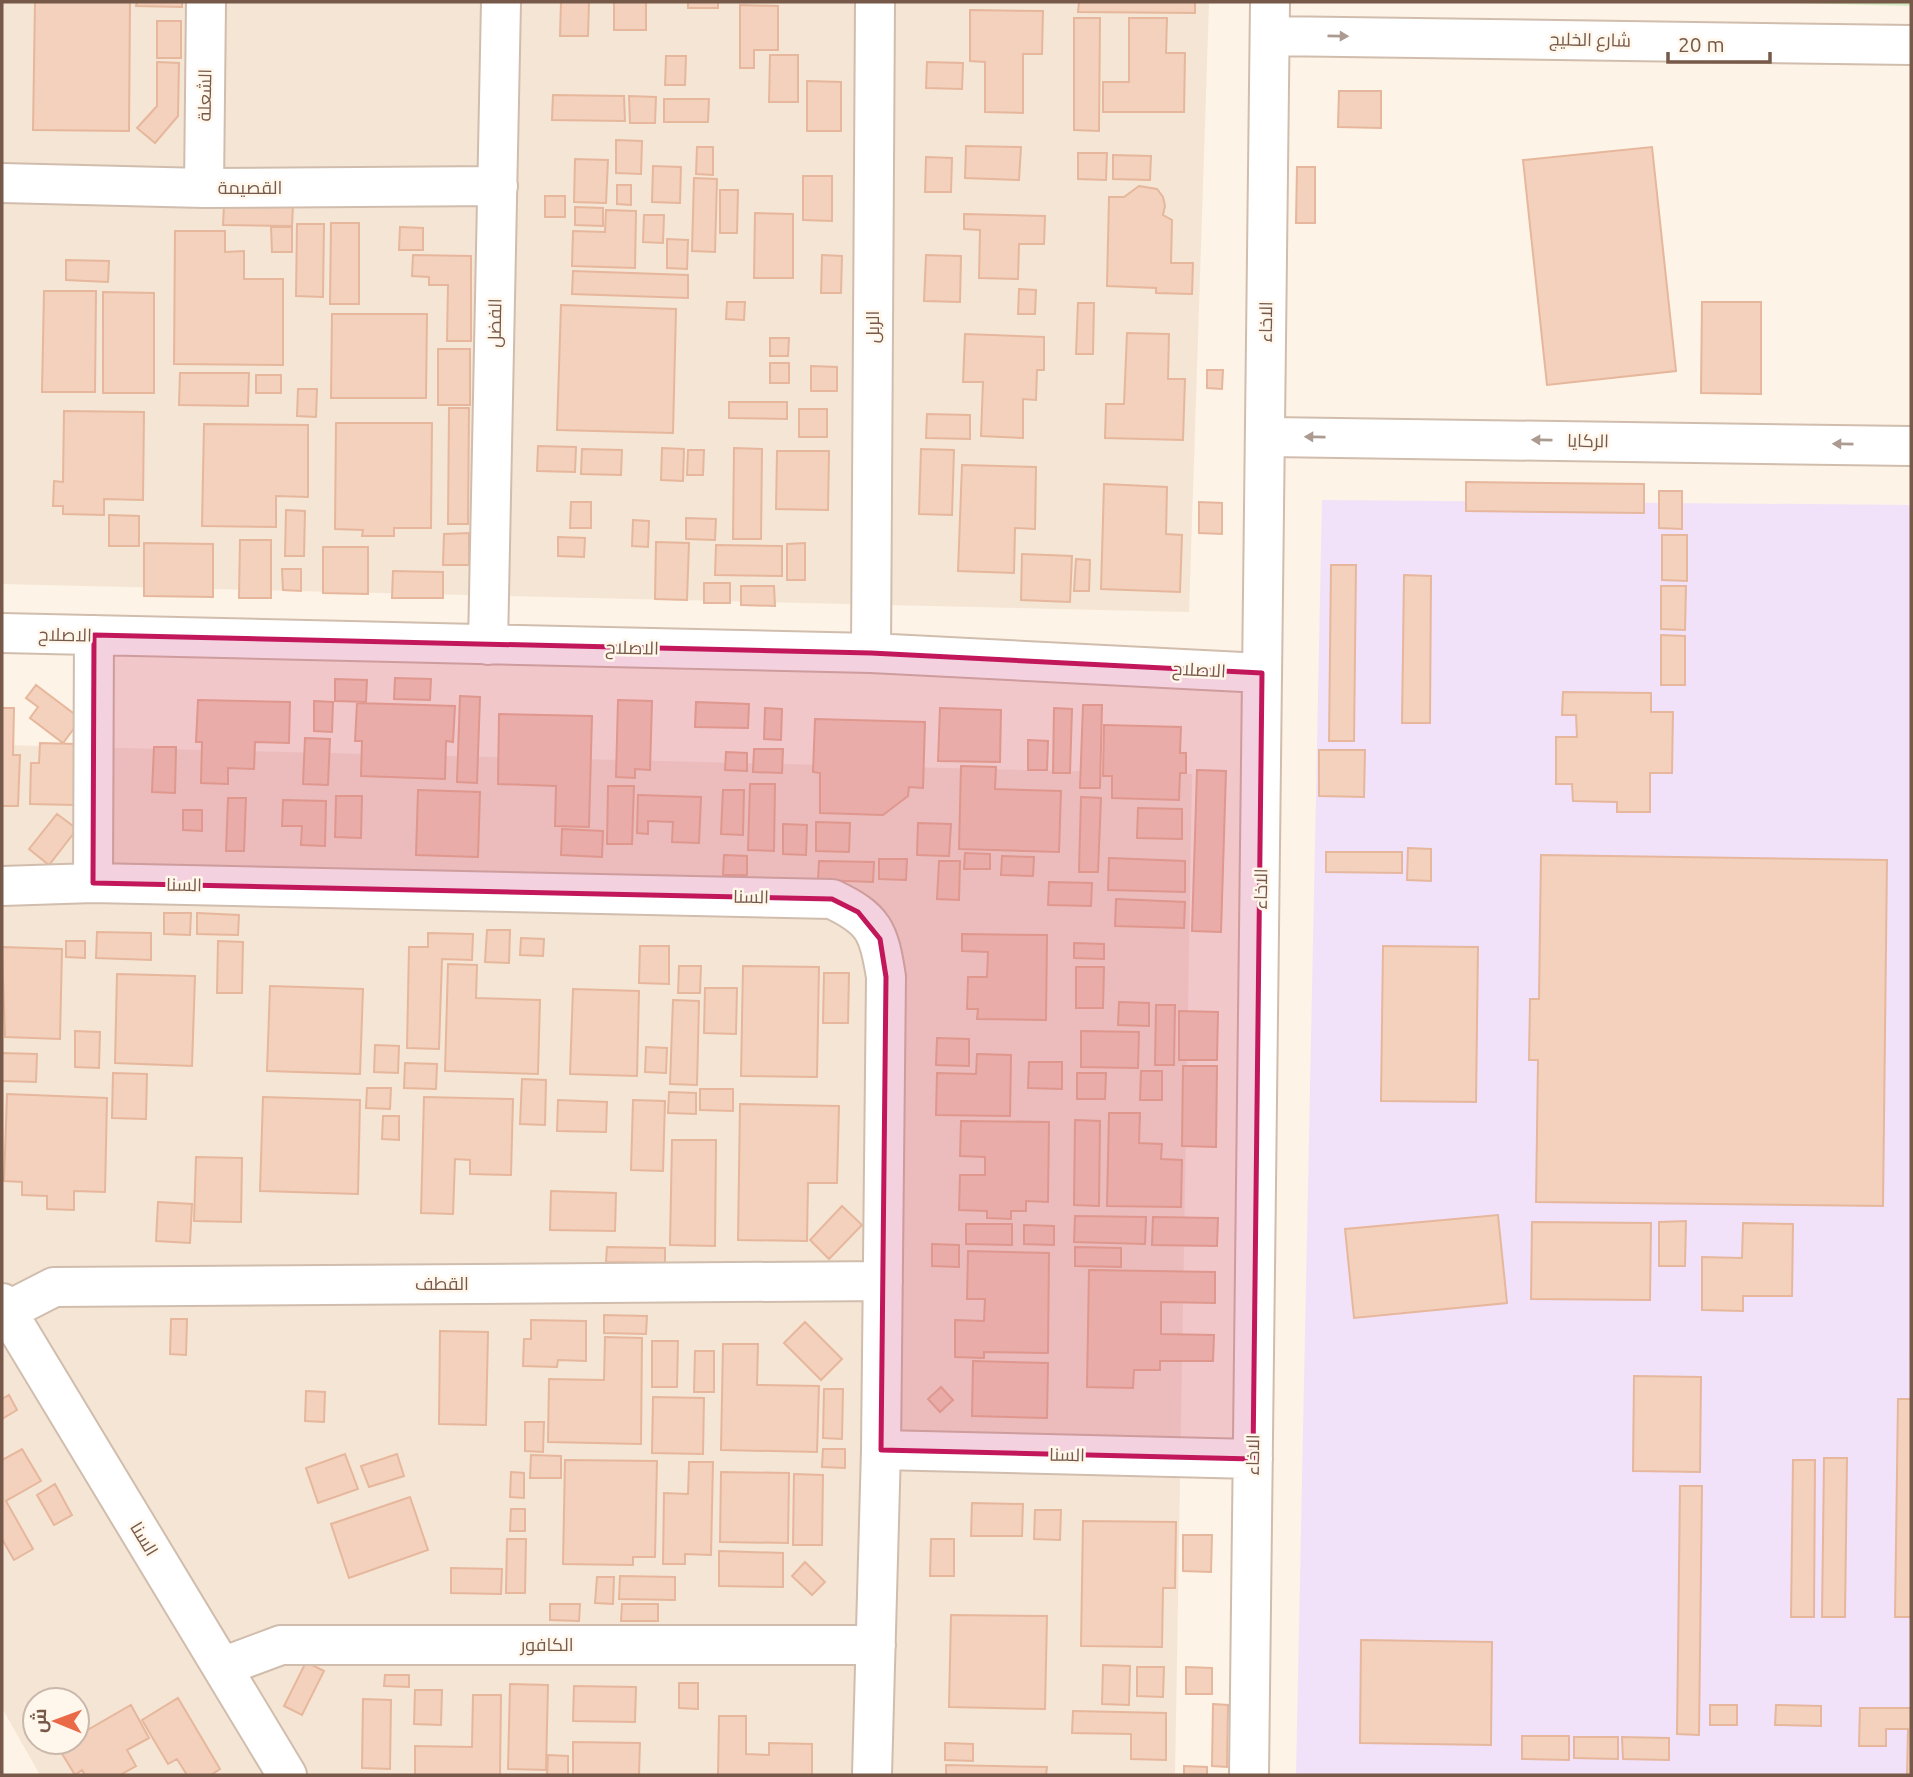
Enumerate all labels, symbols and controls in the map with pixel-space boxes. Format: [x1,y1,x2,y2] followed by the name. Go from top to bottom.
[1668,21,1770,65] scale bar
[1549,28,1631,53] street label: شارع الخليج
[1327,31,1349,42] one-way arrow
[1678,32,1725,56] text: 20 m
[194,68,214,121] street label: الشعلة
[218,177,282,197] street label: القصيمة
[484,298,506,348] street label: الفضل
[1255,301,1275,343] street label: الاخاء
[862,311,884,343] street label: الربل
[1567,430,1609,452] street label: الركايا
[1303,432,1325,443] one-way arrow
[1531,434,1553,446] one-way arrow
[1832,439,1854,450] one-way arrow
[38,624,92,647] street label: الاصلاح
[605,637,659,660] street label: الاصلاح
[1172,658,1226,683] street label: الاصلاح
[1250,868,1270,910] street label: الاخاء
[166,874,202,894] street label: السنا
[733,886,769,906] street label: السنا
[415,1273,469,1293] street label: القطف
[1242,1434,1262,1476] street label: الاخاء
[1049,1444,1085,1464] street label: السنا
[127,1518,163,1559] street label: السنا
[519,1634,574,1656] street label: الكافور
[21,1686,91,1756] north arrow
[28,1708,51,1733] text: ش

